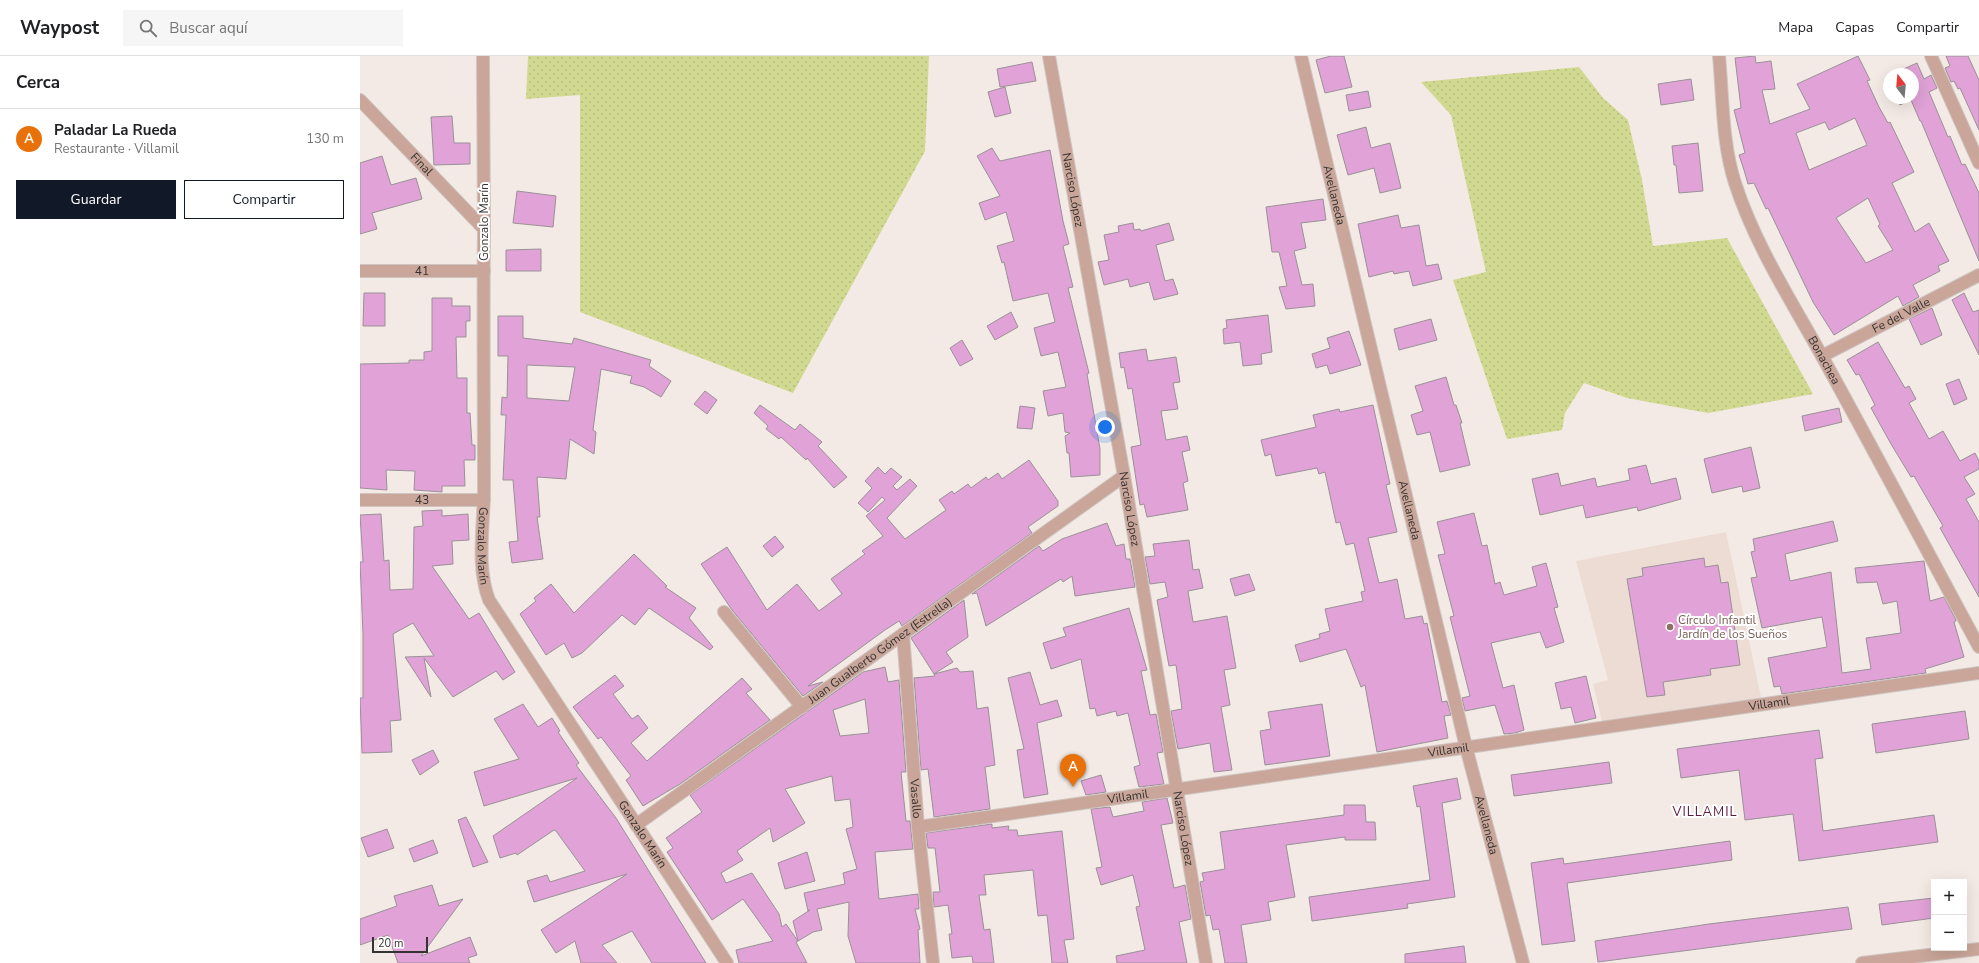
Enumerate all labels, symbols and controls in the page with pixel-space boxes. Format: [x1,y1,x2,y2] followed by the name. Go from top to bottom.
[123,10,403,46] search box
[20,15,99,41] text: Waypost
[137,17,159,39] icon: search
[169,18,248,38] text: Buscar aquí
[1778,18,1813,37] text: Mapa
[1835,18,1874,37] text: Capas
[1896,18,1959,37] text: Compartir
[1883,68,1919,104] north arrow
[16,71,60,94] text: Cerca
[54,120,177,140] text: Paladar La Rueda
[24,130,34,148] text: A
[306,130,344,148] text: 130 m
[54,140,179,158] text: Restaurante · Villamil
[407,149,437,179] street label: Final
[1058,151,1087,229] street label: Narciso López
[1319,164,1349,227] street label: Avellaneda
[16,180,176,219] button: Guardar
[184,180,344,219] button: Compartir
[476,183,492,261] street label: Gonzalo Marín
[415,263,429,279] street label: 41
[1869,294,1933,337] street label: Fe del Valle
[1804,333,1844,387] street label: Bonachea
[1095,417,1115,437] your location
[1115,470,1144,548] street label: Narciso López
[1395,479,1424,542] street label: Avellaneda
[415,492,429,508] street label: 43
[474,506,492,586] street label: Gonzalo Marín
[804,594,955,708] street label: Juan Gualberto Gómez (Estrella)
[1677,612,1788,642] place label: Círculo Infantil Jardín de los Sueños
[1665,622,1675,632] marker: Círculo Infantil Jardín de los Sueños
[1747,693,1791,714] street label: Villamil
[1426,739,1470,761] street label: Villamil
[1060,754,1086,787] pin: A
[906,777,925,819] street label: Vasallo
[1105,786,1150,808] street label: Villamil
[1169,790,1198,867] street label: Narciso López
[1471,793,1502,856] street label: Avellaneda
[615,797,671,871] street label: Gonzalo Marín
[1671,803,1738,821] district label: VILLAMIL
[1931,879,1967,951] map controls
[1931,879,1967,915] button: +
[1931,915,1967,951] button: −
[372,935,428,954] scale bar
[378,936,403,951] text: 20 m

